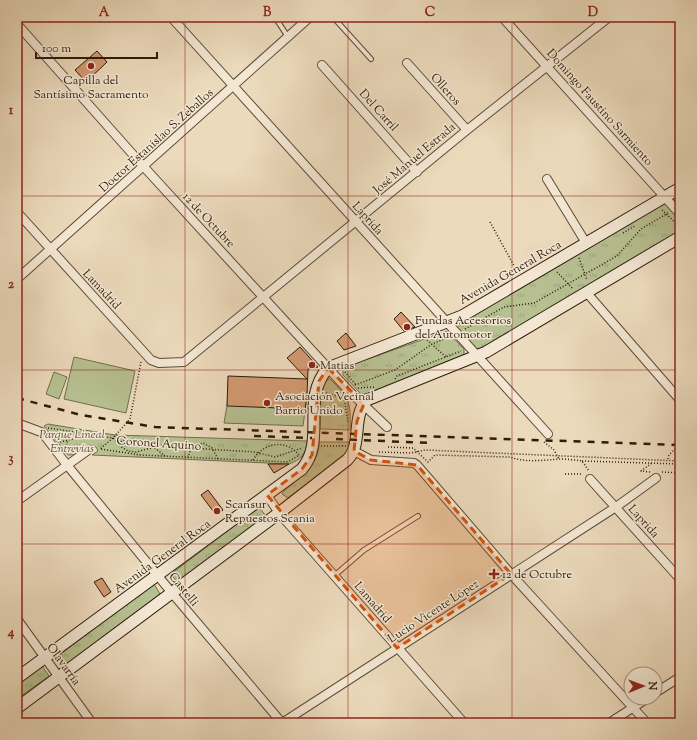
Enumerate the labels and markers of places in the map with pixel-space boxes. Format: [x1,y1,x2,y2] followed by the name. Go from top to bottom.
[86,61,96,71] marker: Capilla del Santísimo Sacramento
[33,72,149,104] place label: Capilla del Santísimo Sacramento
[415,312,511,344] place label: Fundas Accesorios del Automotor
[402,322,412,332] marker: Fundas Accesorios del Automotor
[320,357,354,375] place label: Matias
[307,360,317,370] marker: Matias
[275,388,375,420] place label: Asociación Vecinal Barrio Unido
[262,398,272,408] marker: Asociación Vecinal Barrio Unido
[225,496,315,528] place label: Scansur Repuestos Scania
[212,506,222,516] marker: Scansur Repuestos Scania
[502,566,573,584] place label: 12 de Octubre
[489,569,499,579] marker: 12 de Octubre

